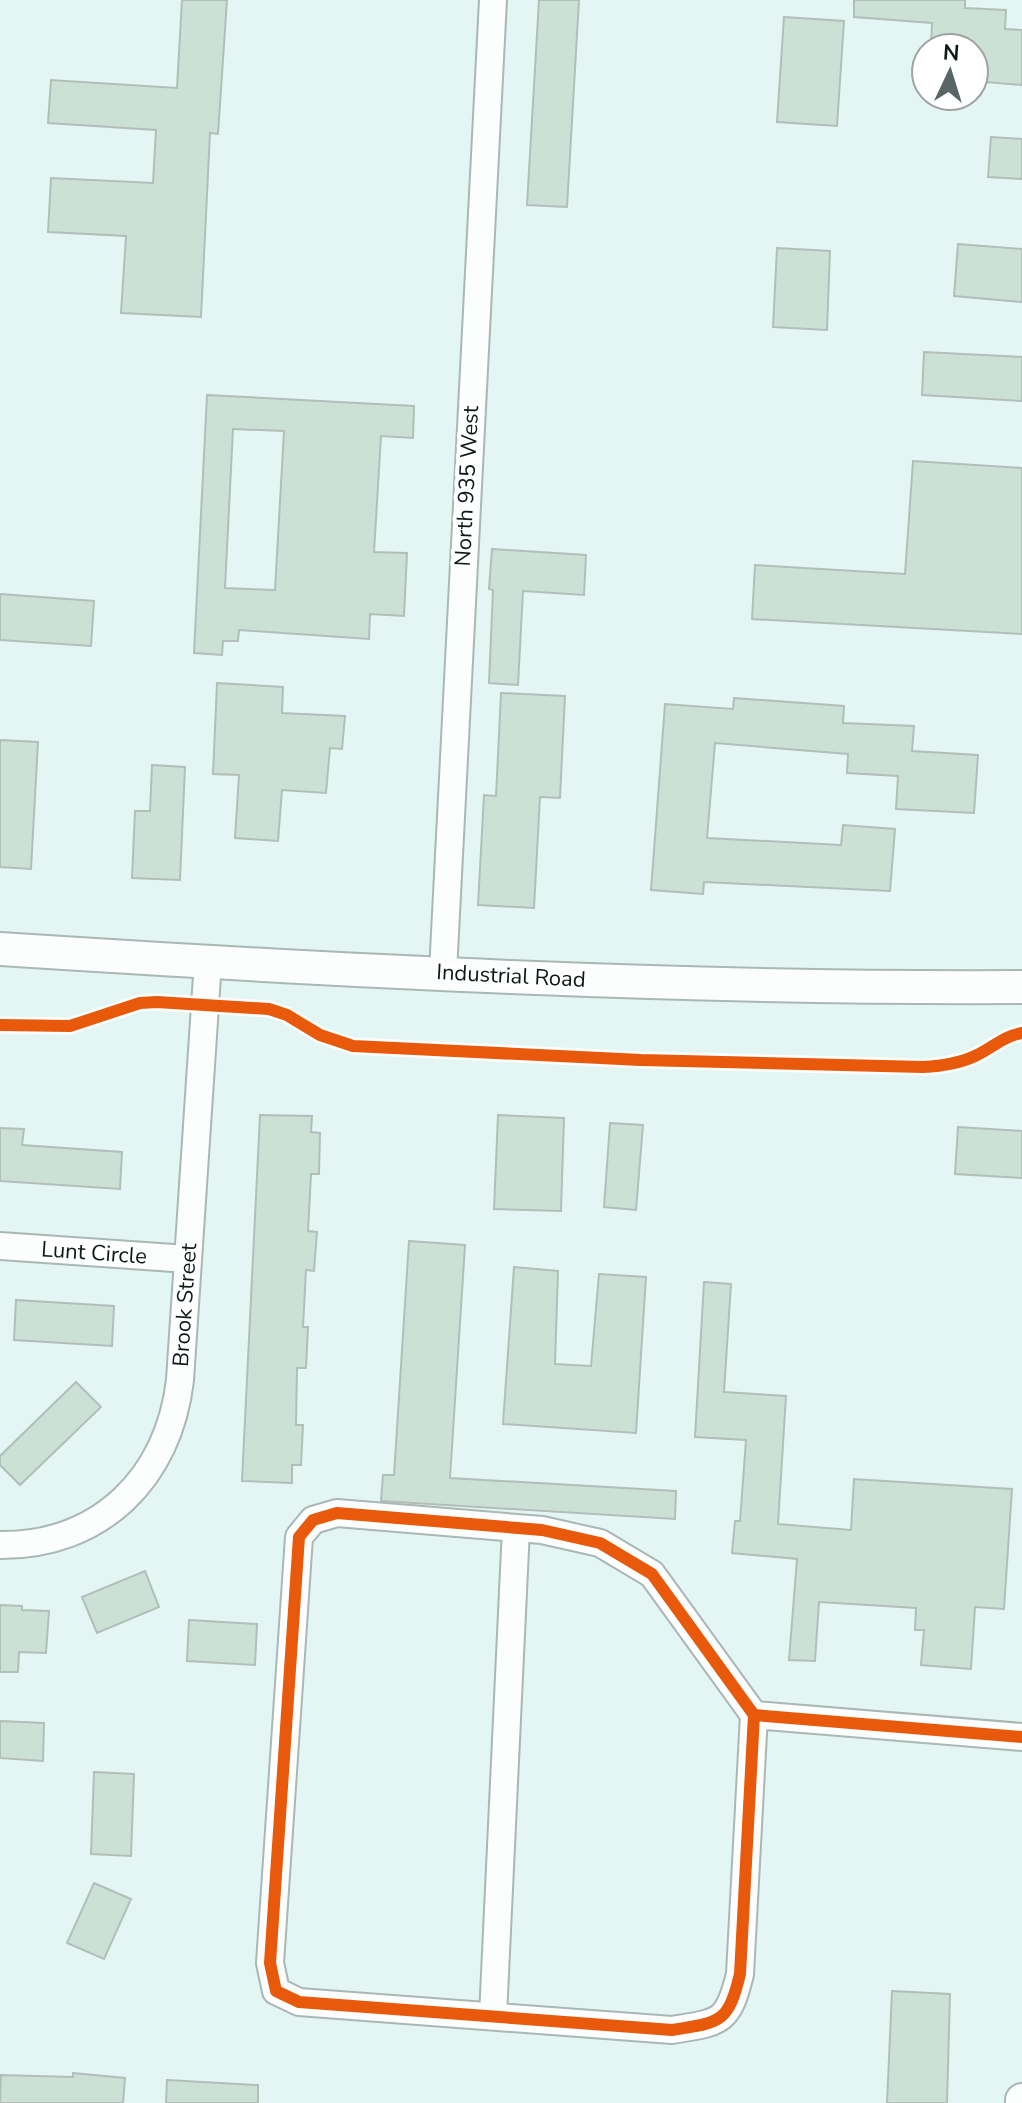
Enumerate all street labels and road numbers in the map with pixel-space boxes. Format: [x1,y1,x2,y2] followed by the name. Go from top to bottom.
[448,405,486,567] street label: North 935 West
[436,957,586,995] street label: Industrial Road
[40,1234,148,1272] street label: Lunt Circle
[166,1242,204,1368] street label: Brook Street

